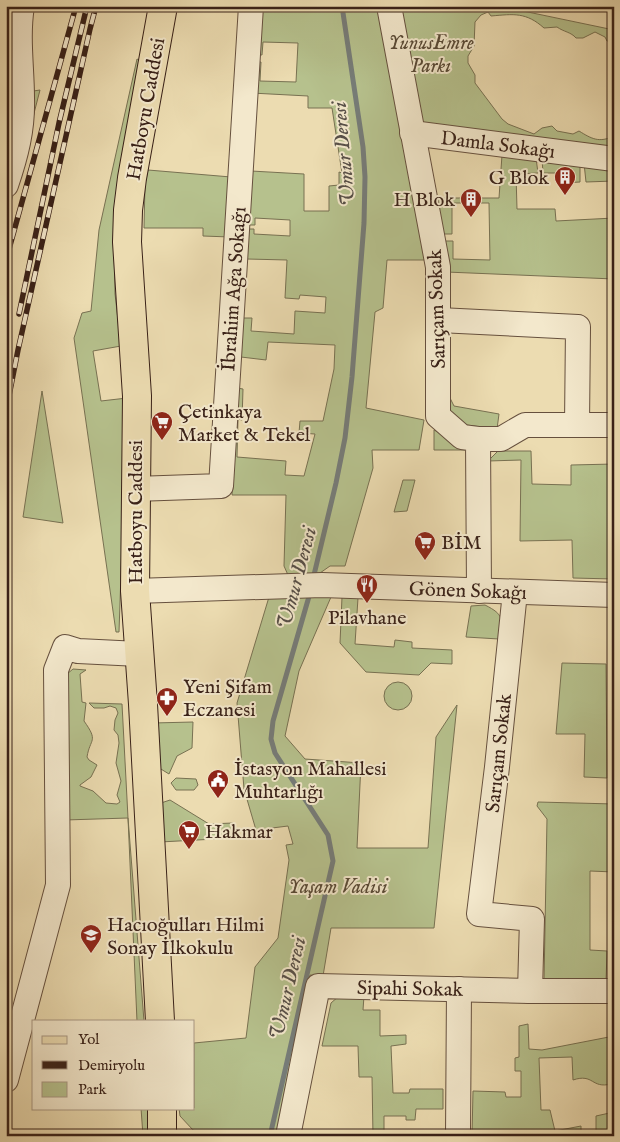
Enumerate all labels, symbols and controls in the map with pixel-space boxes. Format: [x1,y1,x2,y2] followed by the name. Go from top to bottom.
[388,31,474,79] park label: YunusEmre Parkı
[122,36,171,183] street label: Hatboyu Caddesi
[326,99,363,207] water label: Umur Deresi
[439,126,556,165] street label: Damla Sokağı
[553,165,577,196] building icon: G Blok
[489,166,549,191] place label: G Blok
[459,187,483,218] building icon: H Blok
[393,188,455,213] place label: H Blok
[216,206,253,372] street label: İbrahim Ağa Sokağı
[423,248,452,369] street label: Sarıçam Sokak
[178,400,311,448] place label: Çetinkaya Market & Tekel
[150,410,174,441] supermarket icon: Çetinkaya Market & Tekel
[124,440,149,584] street label: Hatboyu Caddesi
[271,522,325,633] water label: Umur Deresi
[413,530,437,561] supermarket icon: BİM
[441,531,482,556] place label: BİM
[355,573,379,604] restaurant icon: Pilavhane
[409,577,527,606] street label: Gönen Sokağı
[328,606,406,631] place label: Pilavhane
[183,675,272,723] place label: Yeni Şifam Eczanesi
[155,686,179,717] pharmacy icon: Yeni Şifam Eczanesi
[481,692,518,814] street label: Sarıçam Sokak
[234,757,387,805] place label: İstasyon Mahallesi Muhtarlığı
[206,768,230,799] public building icon: İstasyon Mahallesi Muhtarlığı
[177,819,201,850] supermarket icon: Hakmar
[205,820,274,845] place label: Hakmar
[289,875,389,900] park label: Yaşam Vadisi
[107,913,264,961] place label: Hacıoğulları Hilmi Sonay İlkokulu
[79,923,103,954] school or university icon: Hacıoğulları Hilmi Sonay İlkokulu
[264,932,314,1042] water label: Umur Deresi
[357,976,464,1003] street label: Sipahi Sokak
[32,1020,195,1110] legend
[78,1030,100,1049] text: Yol
[78,1056,145,1075] text: Demiryolu
[78,1080,108,1099] text: Park

